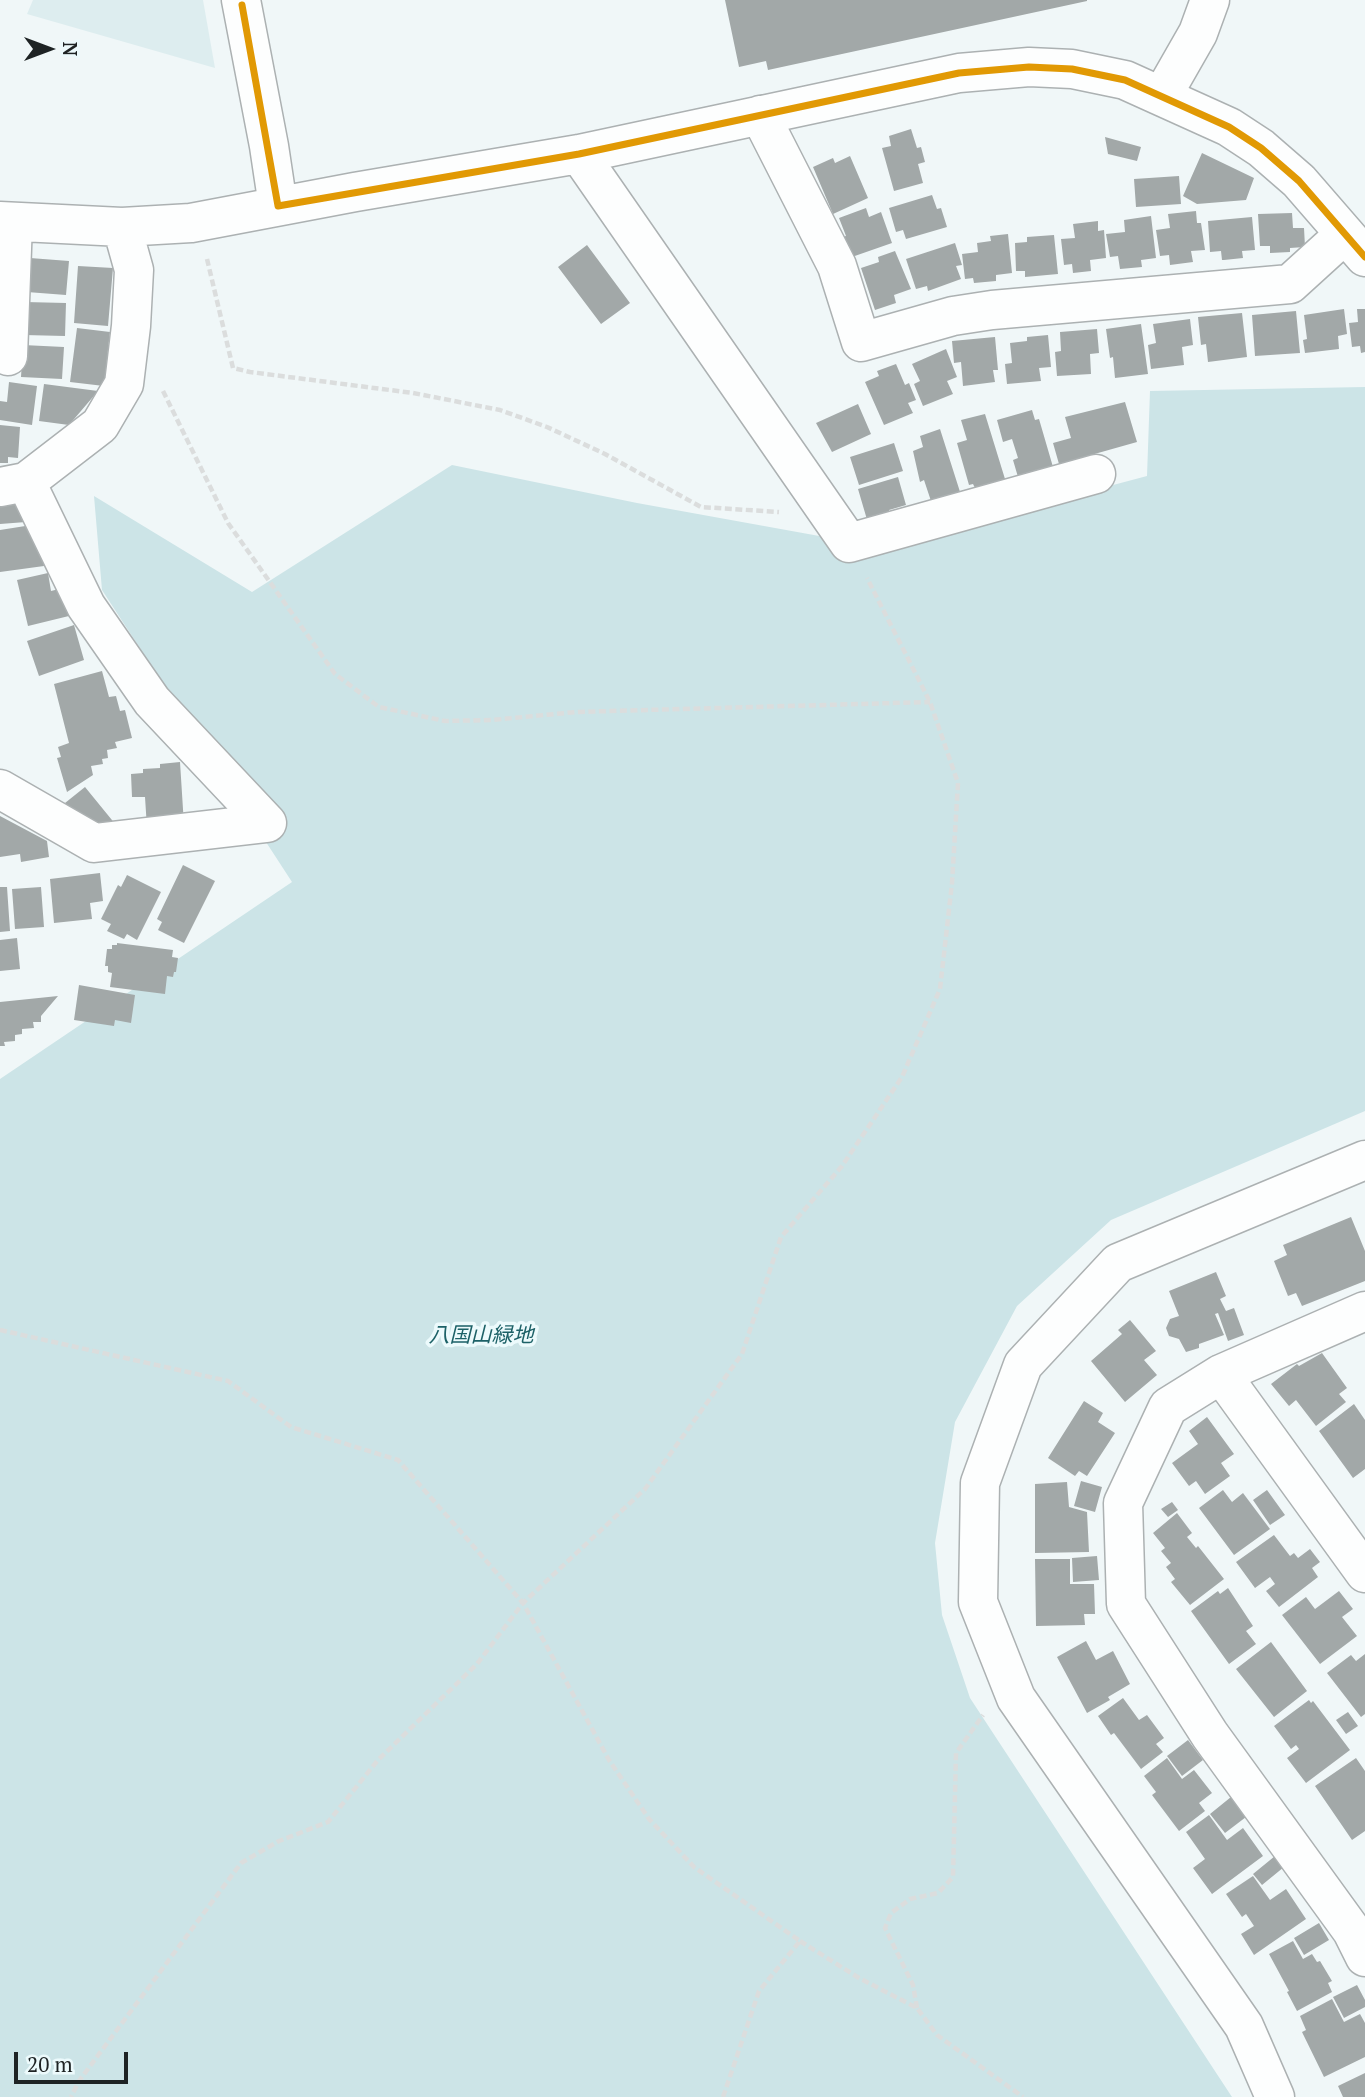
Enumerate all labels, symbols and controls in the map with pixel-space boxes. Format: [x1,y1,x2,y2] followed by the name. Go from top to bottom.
[14,14,84,84] north arrow
[58,42,83,56] text: N
[429,1323,533,1349] park label: 八国山緑地
[18,2038,131,2082] scale bar
[27,2050,73,2078] text: 20 m

